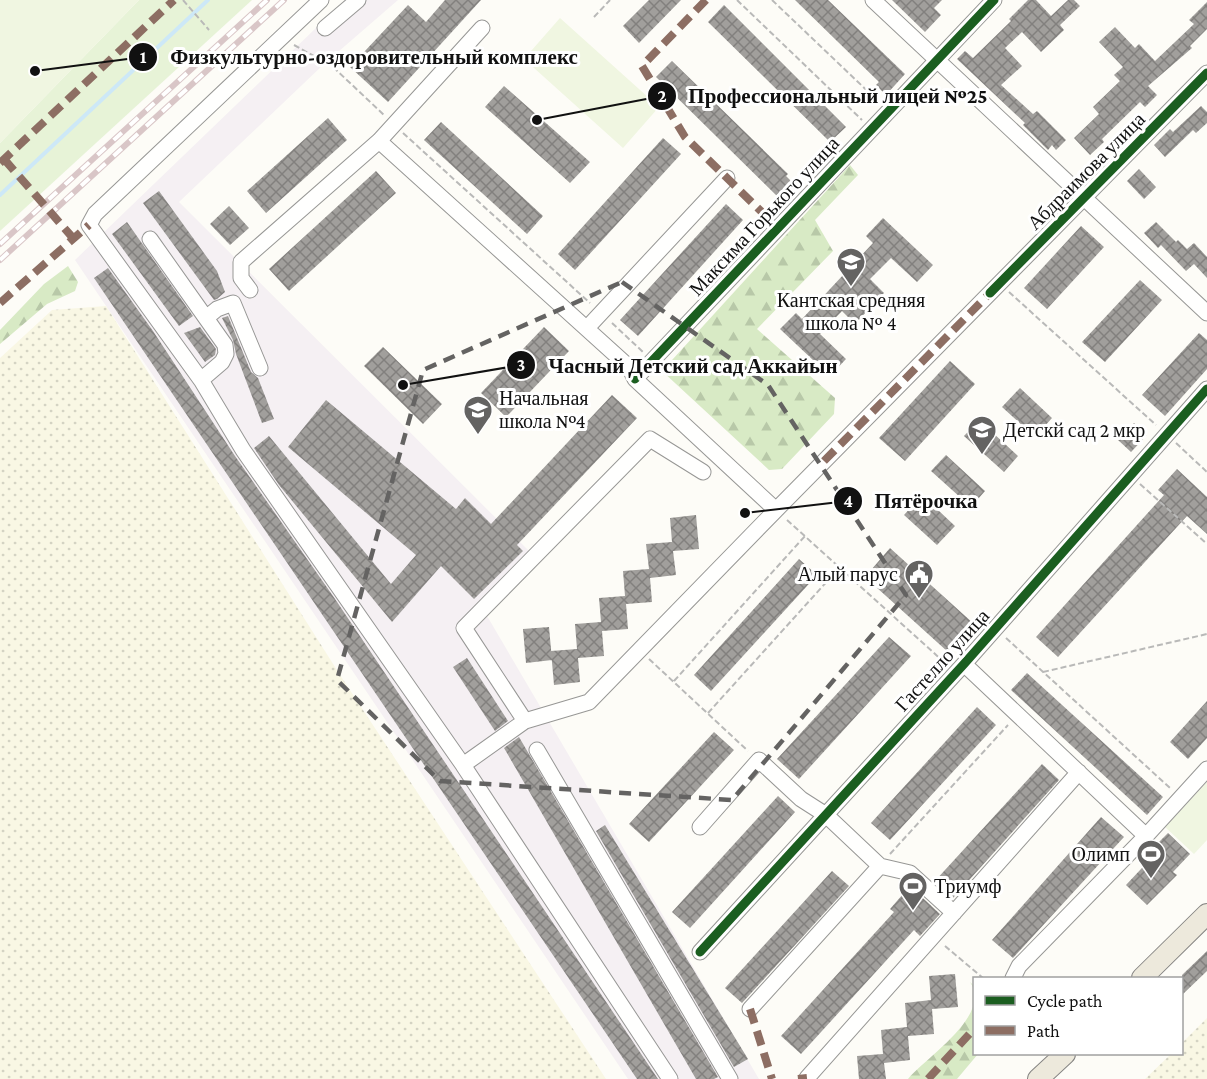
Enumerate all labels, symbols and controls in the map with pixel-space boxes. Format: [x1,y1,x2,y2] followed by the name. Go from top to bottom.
[128,37,590,76] callout: Физкультурно-оздоровительный комплекс
[170,45,578,69] text: Физкультурно-оздоровительный комплекс
[140,47,147,67] text: 1
[647,76,1000,115] callout: Профессиональный лицей №25
[688,84,988,108] text: Профессиональный лицей №25
[657,86,667,106] text: 2
[1023,108,1150,235] street label: Абдраимова улица
[685,132,844,301] street label: Максима Горького улица
[835,246,867,288] school or university icon: Кантская средняя школа № 4
[777,289,925,334] place label: Кантская средняя школа № 4
[506,346,849,385] callout: Часный Детский сад Аккайын
[548,354,838,378] text: Часный Детский сад Аккайын
[517,355,525,375] text: 3
[499,387,589,432] place label: Начальная школа №4
[462,394,494,436] school or university icon: Начальная школа №4
[966,414,998,456] school or university icon: Детскй сад 2 мкр
[1003,419,1145,442] place label: Детскй сад 2 мкр
[833,481,990,520] callout: Пятёрочка
[874,489,978,513] text: Пятёрочка
[843,491,853,511] text: 4
[903,558,935,600] public building icon: Алый парус
[797,563,898,586] place label: Алый парус
[890,604,994,716] street label: Гастелло улица
[1135,838,1167,880] sports icon: Олимп
[1072,843,1130,865] place label: Олимп
[897,870,929,912] sports icon: Триумф
[934,875,1002,898] place label: Триумф
[973,977,1183,1055] legend
[1027,991,1103,1011] text: Cycle path
[1027,1021,1060,1041] text: Path

